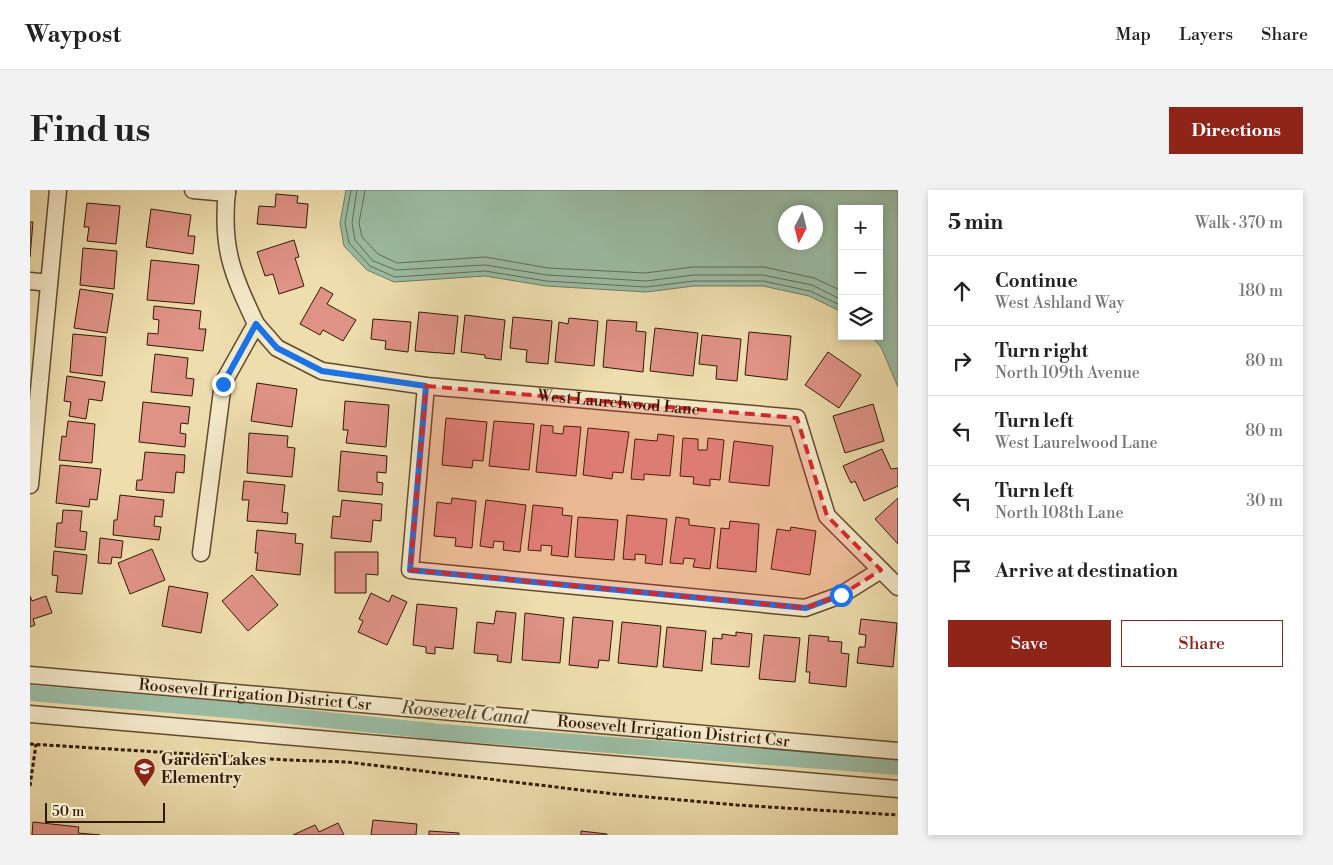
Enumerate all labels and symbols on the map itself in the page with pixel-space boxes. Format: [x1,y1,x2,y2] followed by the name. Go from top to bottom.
[778,205,823,250] north arrow
[212,373,235,396] route end
[536,386,701,420] street label: West Laurelwood Lane
[830,584,853,607] route start
[138,675,372,715] street label: Roosevelt Irrigation District Csr
[399,696,530,730] water label: Roosevelt Canal
[556,711,791,752] street label: Roosevelt Irrigation District Csr
[161,750,266,788] place label: Garden Lakes Elementry
[133,757,157,788] school or university icon: Garden Lakes Elementry
[45,800,165,823] scale bar

